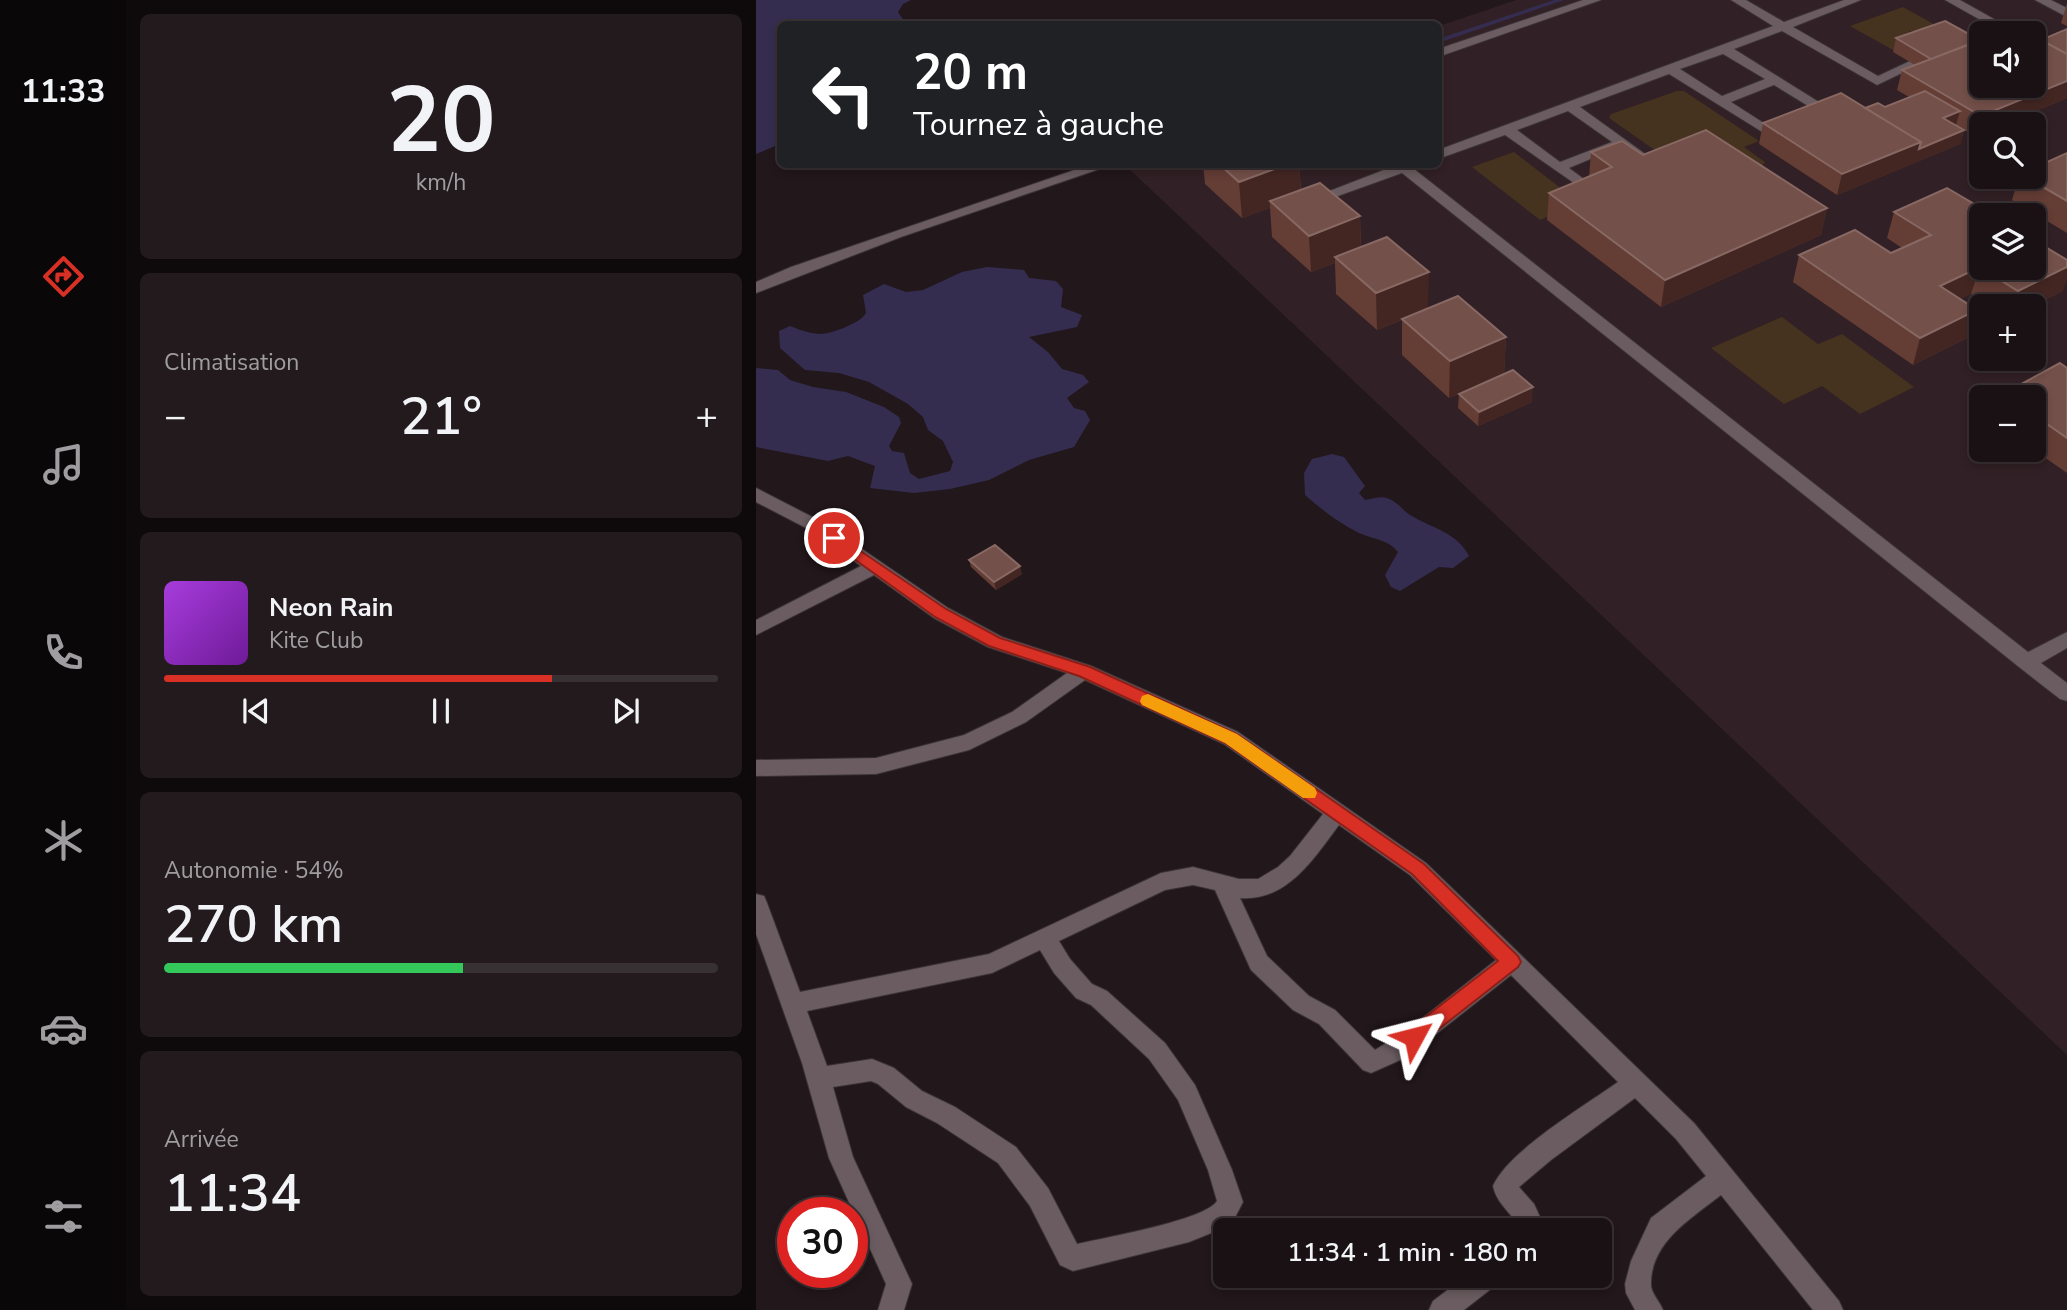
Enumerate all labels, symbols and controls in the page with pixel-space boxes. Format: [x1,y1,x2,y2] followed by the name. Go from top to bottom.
[1969,21,2046,462] map controls
[1969,21,2046,98] button: sound
[913,39,1028,106] text: 20 m
[798,49,889,140] icon: left
[386,59,496,183] text: 20
[21,70,105,113] text: 11:33
[913,103,1164,146] text: Tournez à gauche
[1969,112,2046,189] button: search
[416,167,466,198] text: km/h
[1969,203,2046,280] button: layers
[39,252,88,301] icon: directions
[1969,294,2046,371] button: +
[164,347,299,378] text: Climatisation
[400,381,482,452] text: 21°
[1969,385,2046,462] button: −
[164,391,187,442] text: −
[695,391,718,442] text: +
[39,440,88,489] icon: music
[804,508,864,568] pin
[815,519,853,557] icon: arrive
[269,590,394,625] text: Neon Rain
[269,625,363,656] text: Kite Club
[39,628,88,677] icon: phone
[237,692,275,730] icon: previous
[422,692,460,730] icon: pause
[607,692,645,730] icon: next
[39,816,88,865] icon: climate
[164,855,344,886] text: Autonomie · 54%
[164,889,343,960] text: 270 km
[1377,1000,1451,1074] position arrow
[39,1004,88,1053] icon: car
[164,1124,239,1155] text: Arrivée
[164,1158,301,1229] text: 11:34
[39,1192,88,1241] icon: filters
[777,1197,868,1288] speed limit sign: 30
[1287,1235,1538,1270] text: 11:34 · 1 min · 180 m

